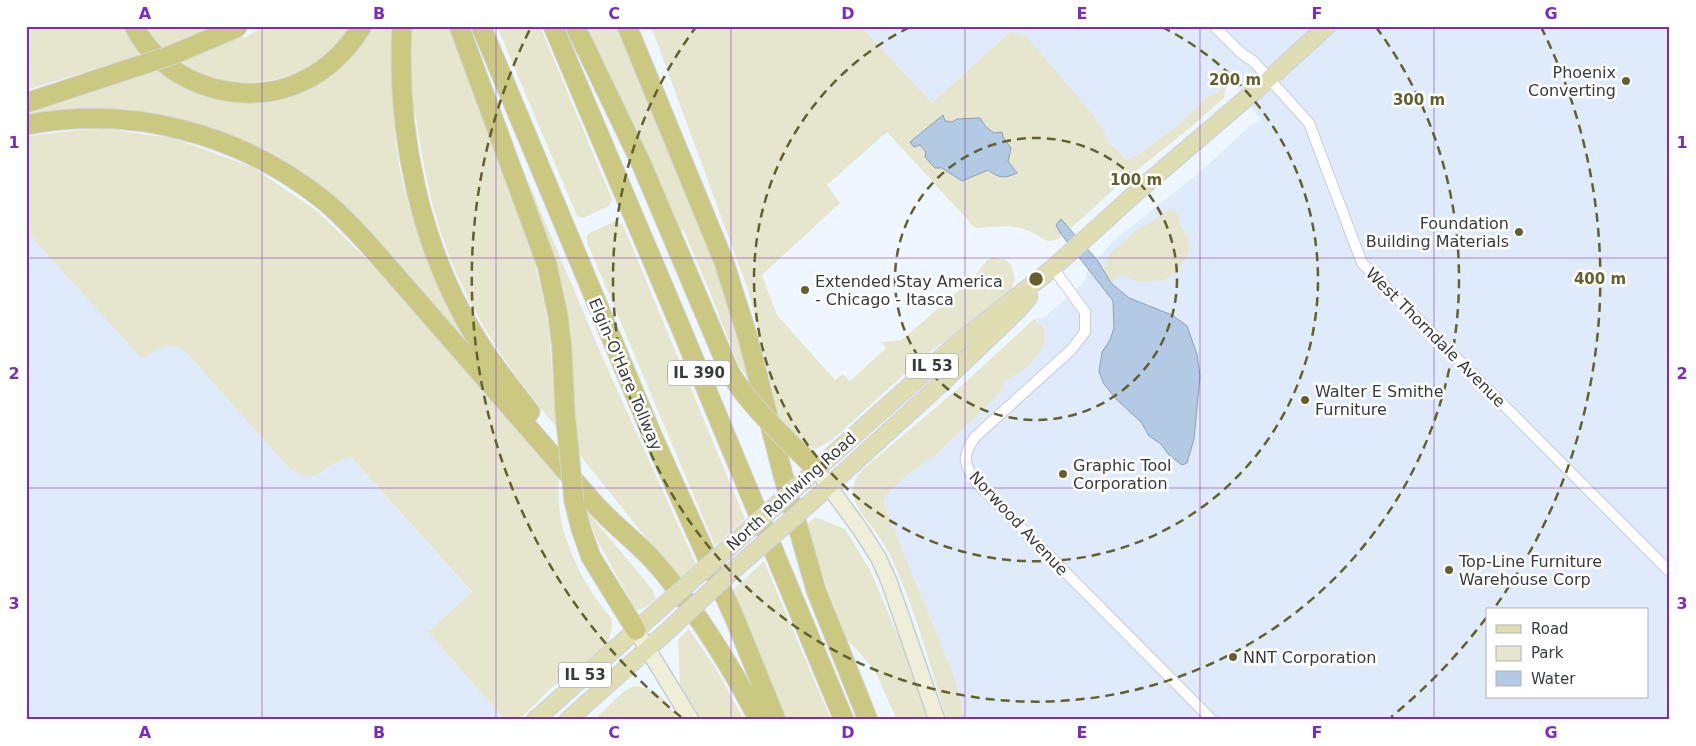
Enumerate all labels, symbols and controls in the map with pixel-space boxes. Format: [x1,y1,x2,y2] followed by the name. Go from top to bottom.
[139,4,152,23] text: A
[373,4,385,23] text: B
[608,4,620,23] text: C
[841,4,855,23] text: D
[1077,4,1087,23] text: E
[1312,4,1322,23] text: F
[1544,4,1558,23] text: G
[1528,63,1616,100] place label: Phoenix Converting
[1209,71,1261,89] text: 200 m
[1620,75,1632,87] marker: Phoenix Converting
[1393,91,1445,109] text: 300 m
[8,133,20,152] text: 1
[1676,133,1688,152] text: 1
[1110,171,1162,189] text: 100 m
[1366,214,1509,251] place label: Foundation Building Materials
[1513,226,1525,238] marker: Foundation Building Materials
[1362,264,1509,411] street label: West Thorndale Avenue
[1027,270,1045,288] centre of rings
[1574,270,1626,288] text: 400 m
[815,272,1003,309] place label: Extended Stay America - Chicago - Itasca
[799,284,811,296] marker: Extended Stay America - Chicago - Itasca
[585,295,666,453] street label: Elgin-O'Hare Tollway
[906,354,958,378] road number: IL 53
[668,360,730,386] road number: IL 390
[8,364,20,383] text: 2
[1676,364,1688,383] text: 2
[1315,382,1443,419] place label: Walter E Smithe Furniture
[1299,394,1311,406] marker: Walter E Smithe Furniture
[723,428,860,555] street label: North Rohlwing Road
[1073,456,1171,493] place label: Graphic Tool Corporation
[965,467,1072,579] street label: Norwood Avenue
[1057,468,1069,480] marker: Graphic Tool Corporation
[1458,552,1602,589] place label: Top-Line Furniture Warehouse Corp
[1443,564,1455,576] marker: Top-Line Furniture Warehouse Corp
[8,594,20,613] text: 3
[1676,594,1688,613] text: 3
[1486,608,1648,698] legend
[1531,620,1569,638] text: Road
[1531,644,1564,662] text: Park
[1243,648,1376,667] place label: NNT Corporation
[1227,651,1239,663] marker: NNT Corporation
[559,662,611,688] road number: IL 53
[1531,670,1576,688] text: Water
[139,723,152,742] text: A
[373,723,385,742] text: B
[608,723,620,742] text: C
[841,723,855,742] text: D
[1077,723,1087,742] text: E
[1312,723,1322,742] text: F
[1544,723,1558,742] text: G

